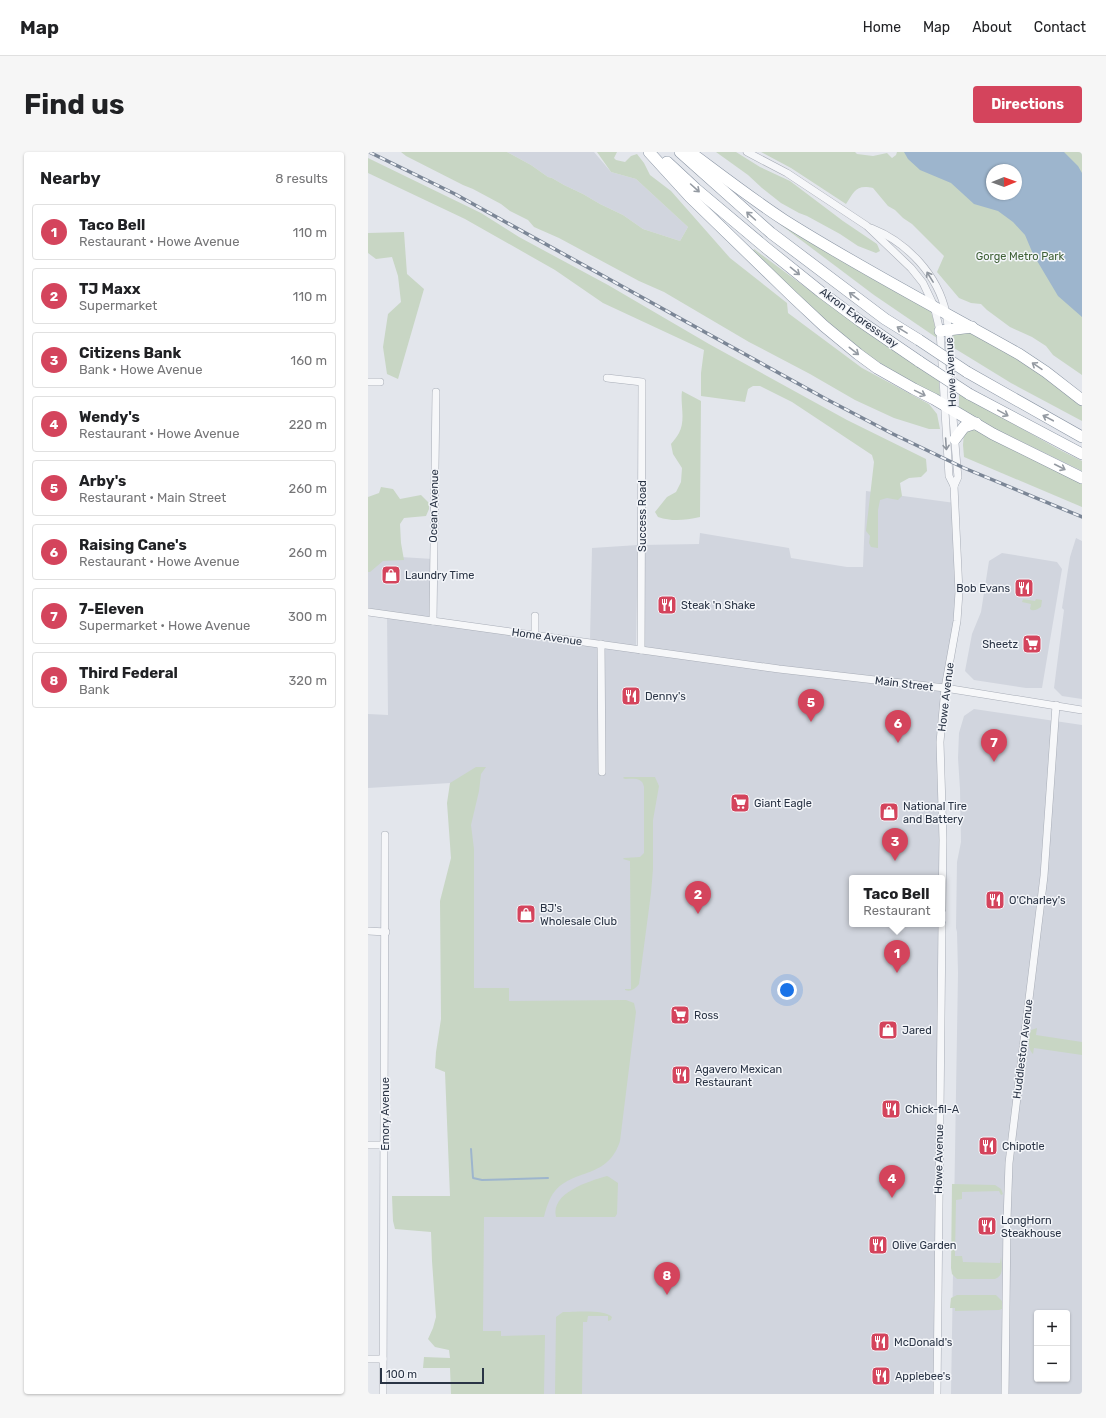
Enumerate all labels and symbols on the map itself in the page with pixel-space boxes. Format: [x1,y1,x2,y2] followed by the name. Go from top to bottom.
[986,164,1022,200] north arrow
[690,183,700,192] one-way arrow
[746,211,756,221] one-way arrow
[976,250,1065,263] park label: Gorge Metro Park
[790,267,801,275] one-way arrow
[925,271,933,283] one-way arrow
[817,285,901,351] street label: Akron Expressway
[848,292,859,300] one-way arrow
[896,325,908,333] one-way arrow
[943,337,959,407] street label: Howe Avenue
[848,346,859,355] one-way arrow
[1031,362,1042,370] one-way arrow
[914,390,926,397] one-way arrow
[997,409,1009,417] one-way arrow
[1042,414,1054,422] one-way arrow
[943,437,950,450] one-way arrow
[1053,464,1065,471] one-way arrow
[427,469,441,543] street label: Ocean Avenue
[636,480,649,552] street label: Success Road
[380,564,402,586] shop icon: Laundry Time
[405,569,474,582] place label: Laundry Time
[1013,577,1035,599] restaurant icon: Bob Evans
[956,582,1010,595] place label: Bob Evans
[656,594,678,616] restaurant icon: Steak 'n Shake
[681,599,756,612] place label: Steak 'n Shake
[511,626,583,648] street label: Home Avenue
[1021,633,1043,655] supermarket icon: Sheetz
[982,638,1018,651] place label: Sheetz
[935,662,957,732] street label: Howe Avenue
[874,674,935,694] street label: Main Street
[620,685,642,707] restaurant icon: Denny's
[798,689,824,722] pin: 5
[645,690,686,703] place label: Denny's
[885,710,911,743] pin: 6
[981,729,1007,762] pin: 7
[729,792,751,814] supermarket icon: Giant Eagle
[754,797,812,810] place label: Giant Eagle
[903,800,967,826] place label: National Tire and Battery
[878,801,900,823] shop icon: National Tire and Battery
[882,828,908,861] pin: 3
[685,881,711,914] pin: 2
[984,889,1006,911] restaurant icon: O'Charley's
[1009,894,1066,907] place label: O'Charley's
[540,902,617,928] place label: BJ's Wholesale Club
[515,903,537,925] shop icon: BJ's Wholesale Club
[884,940,910,973] pin: 1
[777,980,797,1000] your location
[1010,998,1036,1100] street label: Huddleston Avenue
[669,1004,691,1026] supermarket icon: Ross
[694,1009,719,1022] place label: Ross
[877,1019,899,1041] shop icon: Jared
[902,1024,932,1037] place label: Jared
[695,1063,782,1089] place label: Agavero Mexican Restaurant
[670,1064,692,1086] restaurant icon: Agavero Mexican Restaurant
[379,1077,392,1151] street label: Emory Avenue
[880,1098,902,1120] restaurant icon: Chick-fil-A
[905,1103,960,1116] place label: Chick-fil-A
[932,1124,946,1194] street label: Howe Avenue
[977,1135,999,1157] restaurant icon: Chipotle
[1002,1140,1045,1153] place label: Chipotle
[879,1165,905,1198] pin: 4
[1001,1214,1061,1240] place label: LongHorn Steakhouse
[976,1215,998,1237] restaurant icon: LongHorn Steakhouse
[867,1234,889,1256] restaurant icon: Olive Garden
[892,1239,957,1252] place label: Olive Garden
[654,1262,680,1295] pin: 8
[869,1331,891,1353] restaurant icon: McDonald's
[894,1336,953,1349] place label: McDonald's
[870,1365,892,1387] restaurant icon: Applebee's
[380,1366,484,1385] scale bar
[895,1370,951,1383] place label: Applebee's

